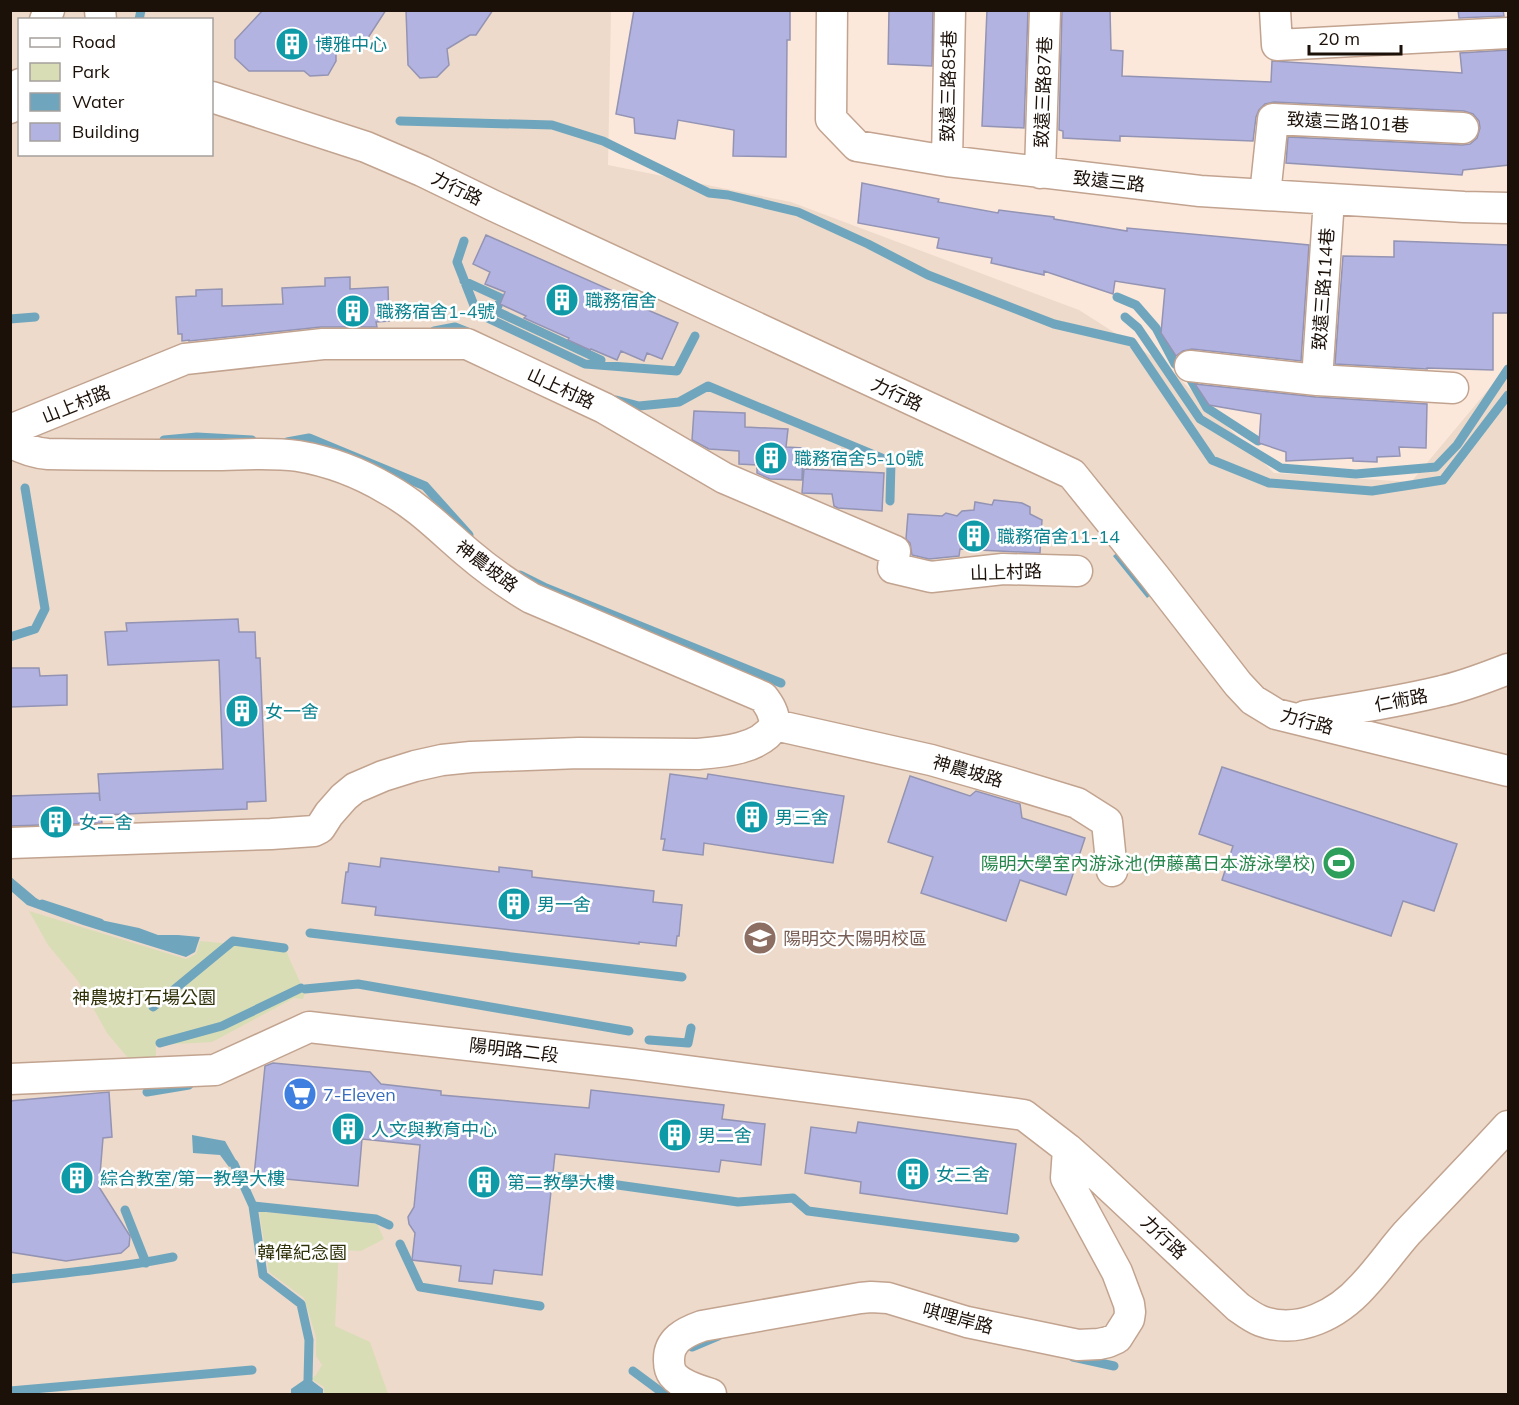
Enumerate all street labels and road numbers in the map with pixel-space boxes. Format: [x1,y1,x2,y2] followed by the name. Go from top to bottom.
[936,30,960,142] street label: 致遠三路85巷
[1030,36,1056,148] street label: 致遠三路87巷
[1286,107,1410,137] street label: 致遠三路101巷
[428,166,486,210] street label: 力行路
[1072,166,1146,196] street label: 致遠三路
[1307,227,1339,351] street label: 致遠三路114巷
[524,362,598,414] street label: 山上村路
[868,372,926,416] street label: 力行路
[38,380,114,428] street label: 山上村路
[451,535,523,597] street label: 神農坡路
[970,559,1042,585] street label: 山上村路
[1372,684,1430,716] street label: 仁術路
[1278,703,1336,739] street label: 力行路
[930,750,1006,792] street label: 神農坡路
[468,1033,560,1067] street label: 陽明路二段
[1136,1210,1192,1264] street label: 力行路
[920,1298,996,1338] street label: 唭哩岸路

